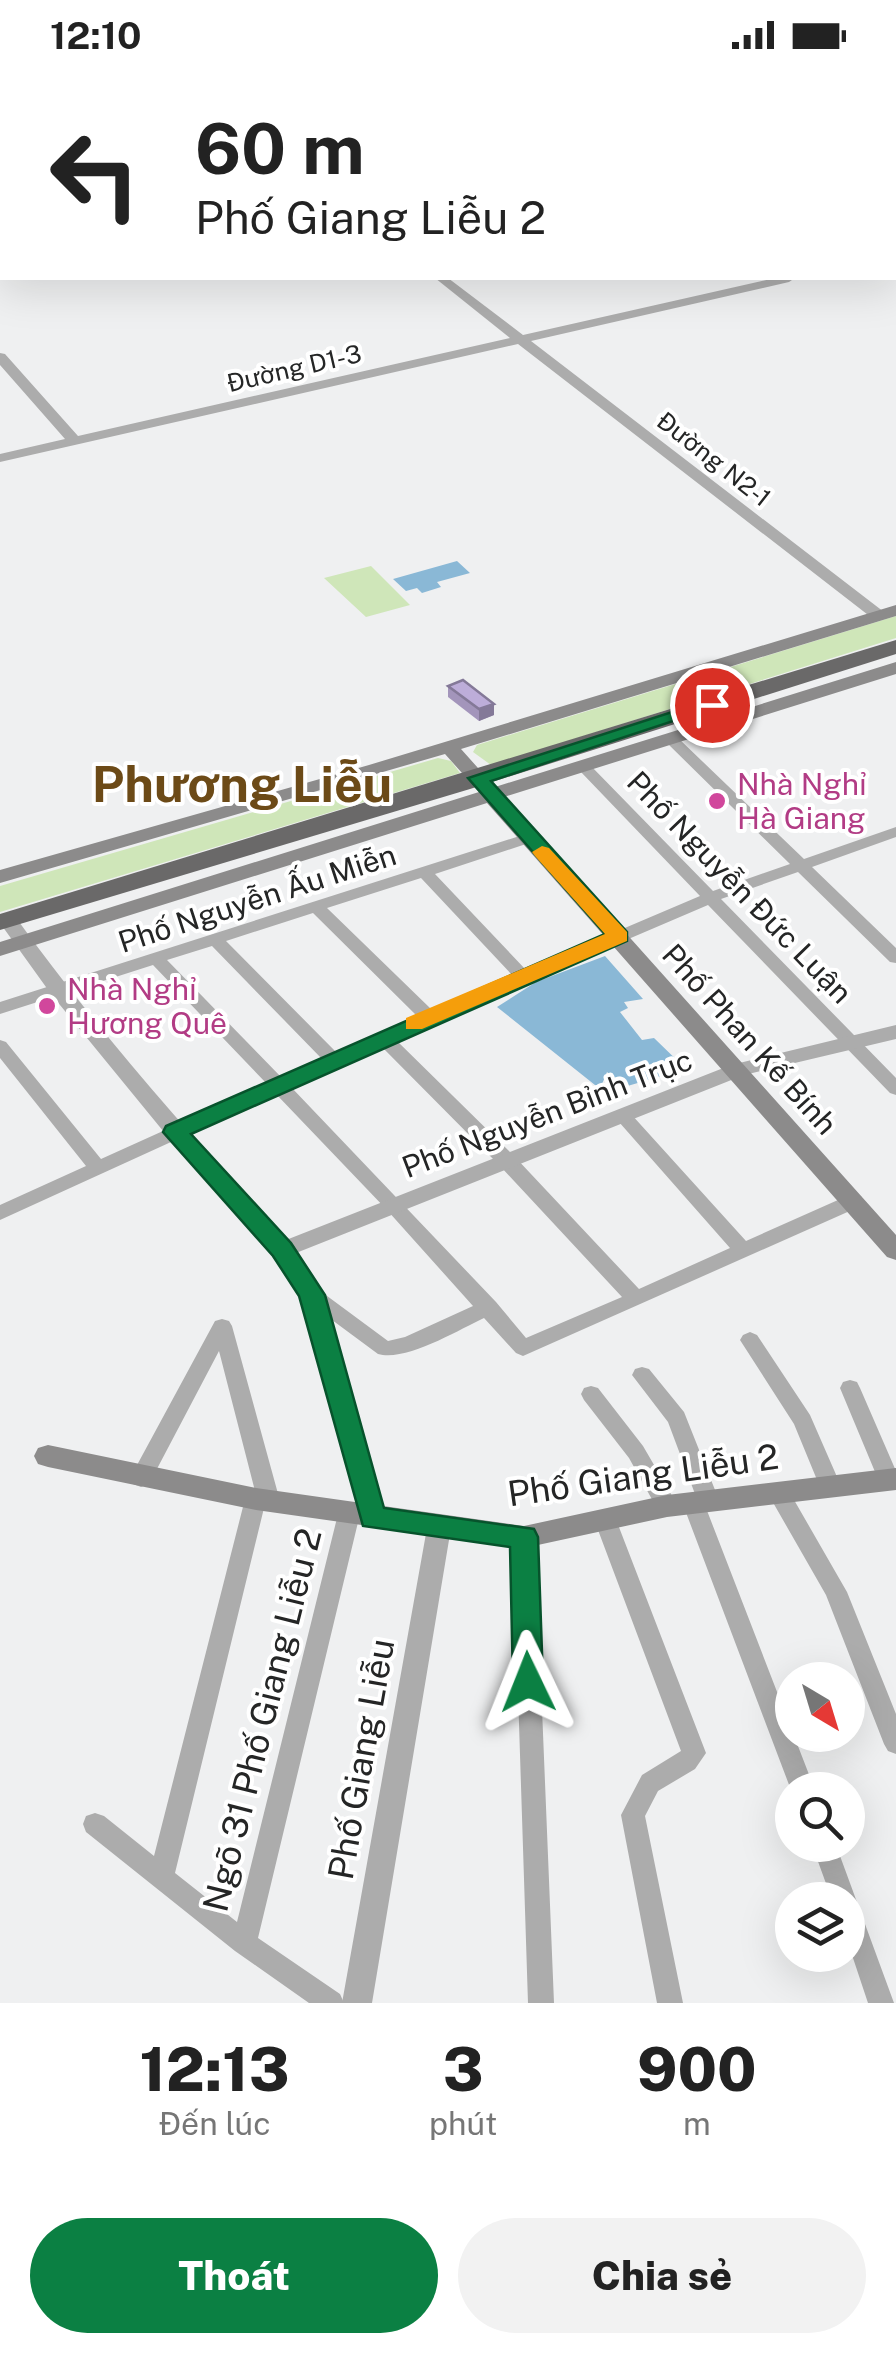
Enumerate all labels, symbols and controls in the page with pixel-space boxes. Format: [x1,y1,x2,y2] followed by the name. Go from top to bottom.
[50,13,141,58] text: 12:10
[195,107,365,190] text: 60 m
[30,110,160,240] icon: left
[195,191,546,244] text: Phố Giang Liễu 2
[224,338,364,398] street label: Đường D1-3
[651,405,777,513] street label: Đường N2-1
[670,663,755,748] pin
[685,678,740,733] icon: arrive
[92,754,392,813] district label: Phương Liễu
[620,764,860,1010] street label: Phố Nguyễn Đức Luận
[737,766,866,836] place label: Nhà Nghỉ Hà Giang
[706,790,728,812] marker: Nhà Nghỉ Hà Giang
[113,834,400,960] street label: Phố Nguyễn Ấu Miễn
[655,936,845,1142] street label: Phố Phan Kế Bính
[67,971,227,1041] place label: Nhà Nghỉ Hương Quê
[36,995,58,1017] marker: Nhà Nghỉ Hương Quê
[397,1041,697,1185] street label: Phố Nguyễn Bỉnh Trục
[505,1436,781,1514] street label: Phố Giang Liễu 2
[195,1524,329,1916] street label: Ngõ 31 Phố Giang Liễu 2
[476,1630,580,1734] position arrow
[320,1635,402,1883] street label: Phố Giang Liễu
[775,1662,865,1752] north arrow
[775,1662,865,1972] map controls
[775,1772,865,1862] button: search
[775,1882,865,1972] button: layers
[140,2034,289,2105] text: 12:13
[443,2034,484,2105] text: 3
[637,2034,756,2105] text: 900
[158,2105,271,2142] text: Đến lúc
[429,2105,498,2142] text: phút
[683,2105,711,2142] text: m
[30,2218,438,2333] button: Thoát
[458,2218,866,2333] button: Chia sẻ

